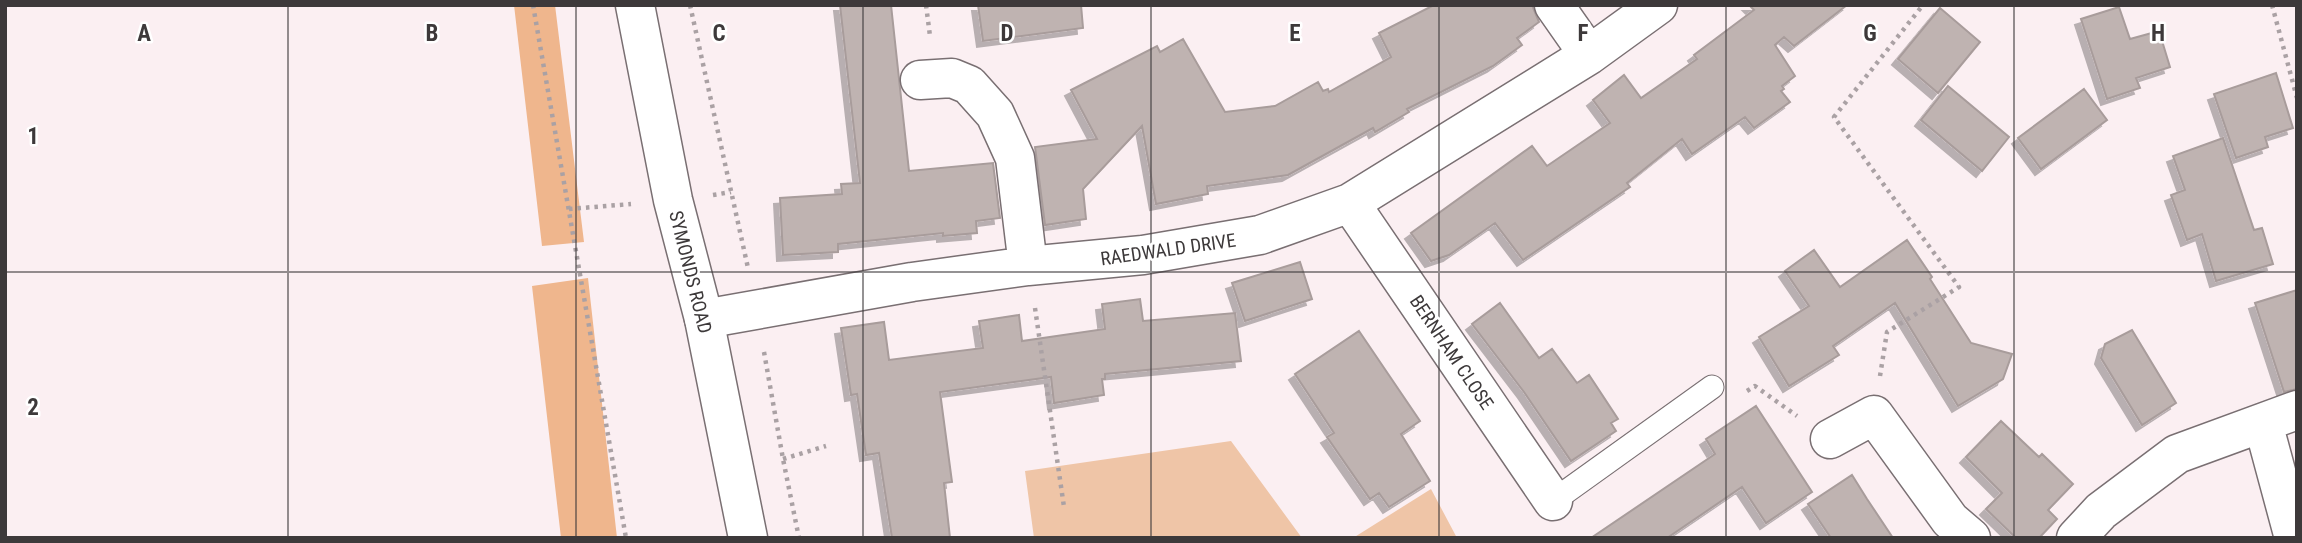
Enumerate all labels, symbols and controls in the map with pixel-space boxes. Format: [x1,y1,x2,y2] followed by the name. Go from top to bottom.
[137,20,151,47] text: A
[426,20,438,47] text: B
[712,20,726,47] text: C
[1001,20,1014,47] text: D
[1289,20,1301,47] text: E
[1578,20,1589,47] text: F
[1863,20,1877,47] text: G
[2151,20,2165,47] text: H
[27,123,39,150] text: 1
[664,208,717,336] street label: SYMONDS ROAD
[1099,229,1237,270] street label: RAEDWALD DRIVE
[1405,291,1498,414] street label: BERNHAM CLOSE
[27,394,39,421] text: 2

